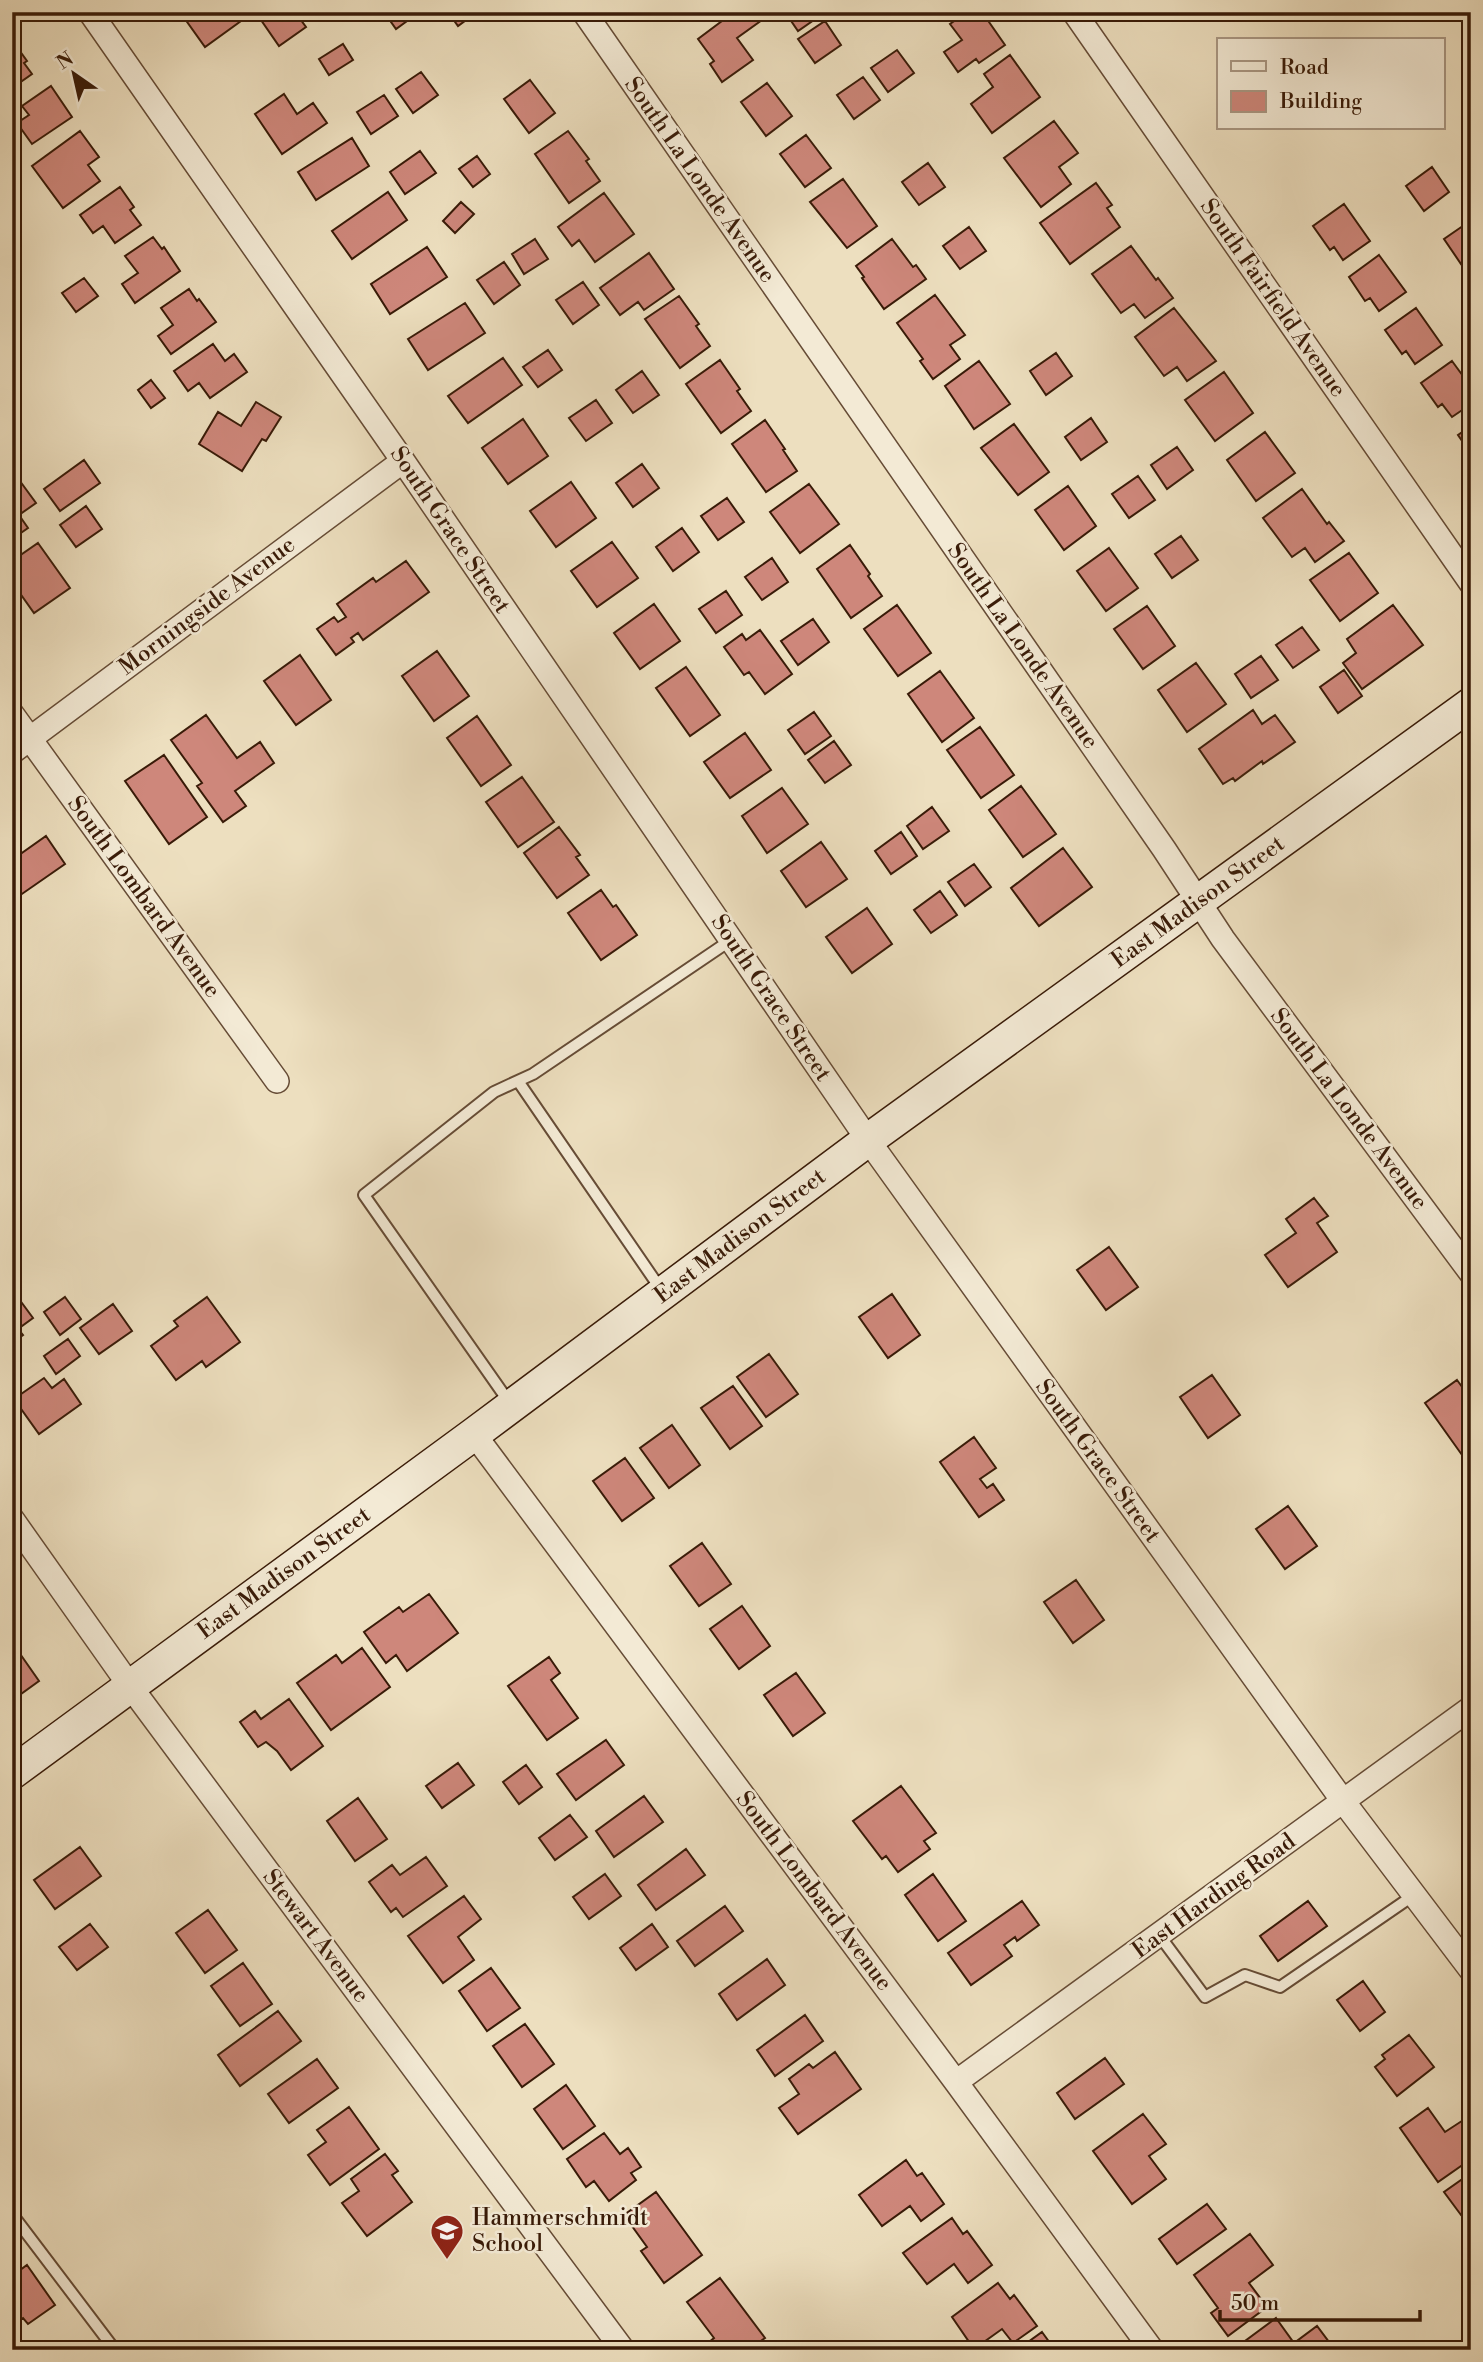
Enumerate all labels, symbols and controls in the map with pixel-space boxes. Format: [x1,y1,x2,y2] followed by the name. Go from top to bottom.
[38,38,108,108] north arrow
[1217,38,1444,130] legend
[52,47,78,75] text: N
[1280,55,1329,81] text: Road
[618,72,782,288] street label: South La Londe Avenue
[1279,89,1362,115] text: Building
[1194,193,1352,403] street label: South Fairfield Avenue
[384,441,516,619] street label: South Grace Street
[113,531,301,681] street label: Morningside Avenue
[941,538,1105,754] street label: South La Londe Avenue
[61,791,227,1003] street label: South Lombard Avenue
[1106,830,1290,974] street label: East Madison Street
[705,909,837,1087] street label: South Grace Street
[1264,1003,1434,1215] street label: South La Londe Avenue
[649,1162,831,1310] street label: East Madison Street
[1029,1374,1167,1548] street label: South Grace Street
[192,1501,376,1645] street label: East Madison Street
[730,1786,898,1996] street label: South Lombard Avenue
[1127,1827,1301,1965] street label: East Harding Road
[257,1864,375,2008] street label: Stewart Avenue
[472,2204,648,2258] place label: Hammerschmidt School
[428,2212,466,2261] school or university icon: Hammerschmidt School
[1220,2278,1420,2322] scale bar
[1231,2291,1279,2317] text: 50 m

